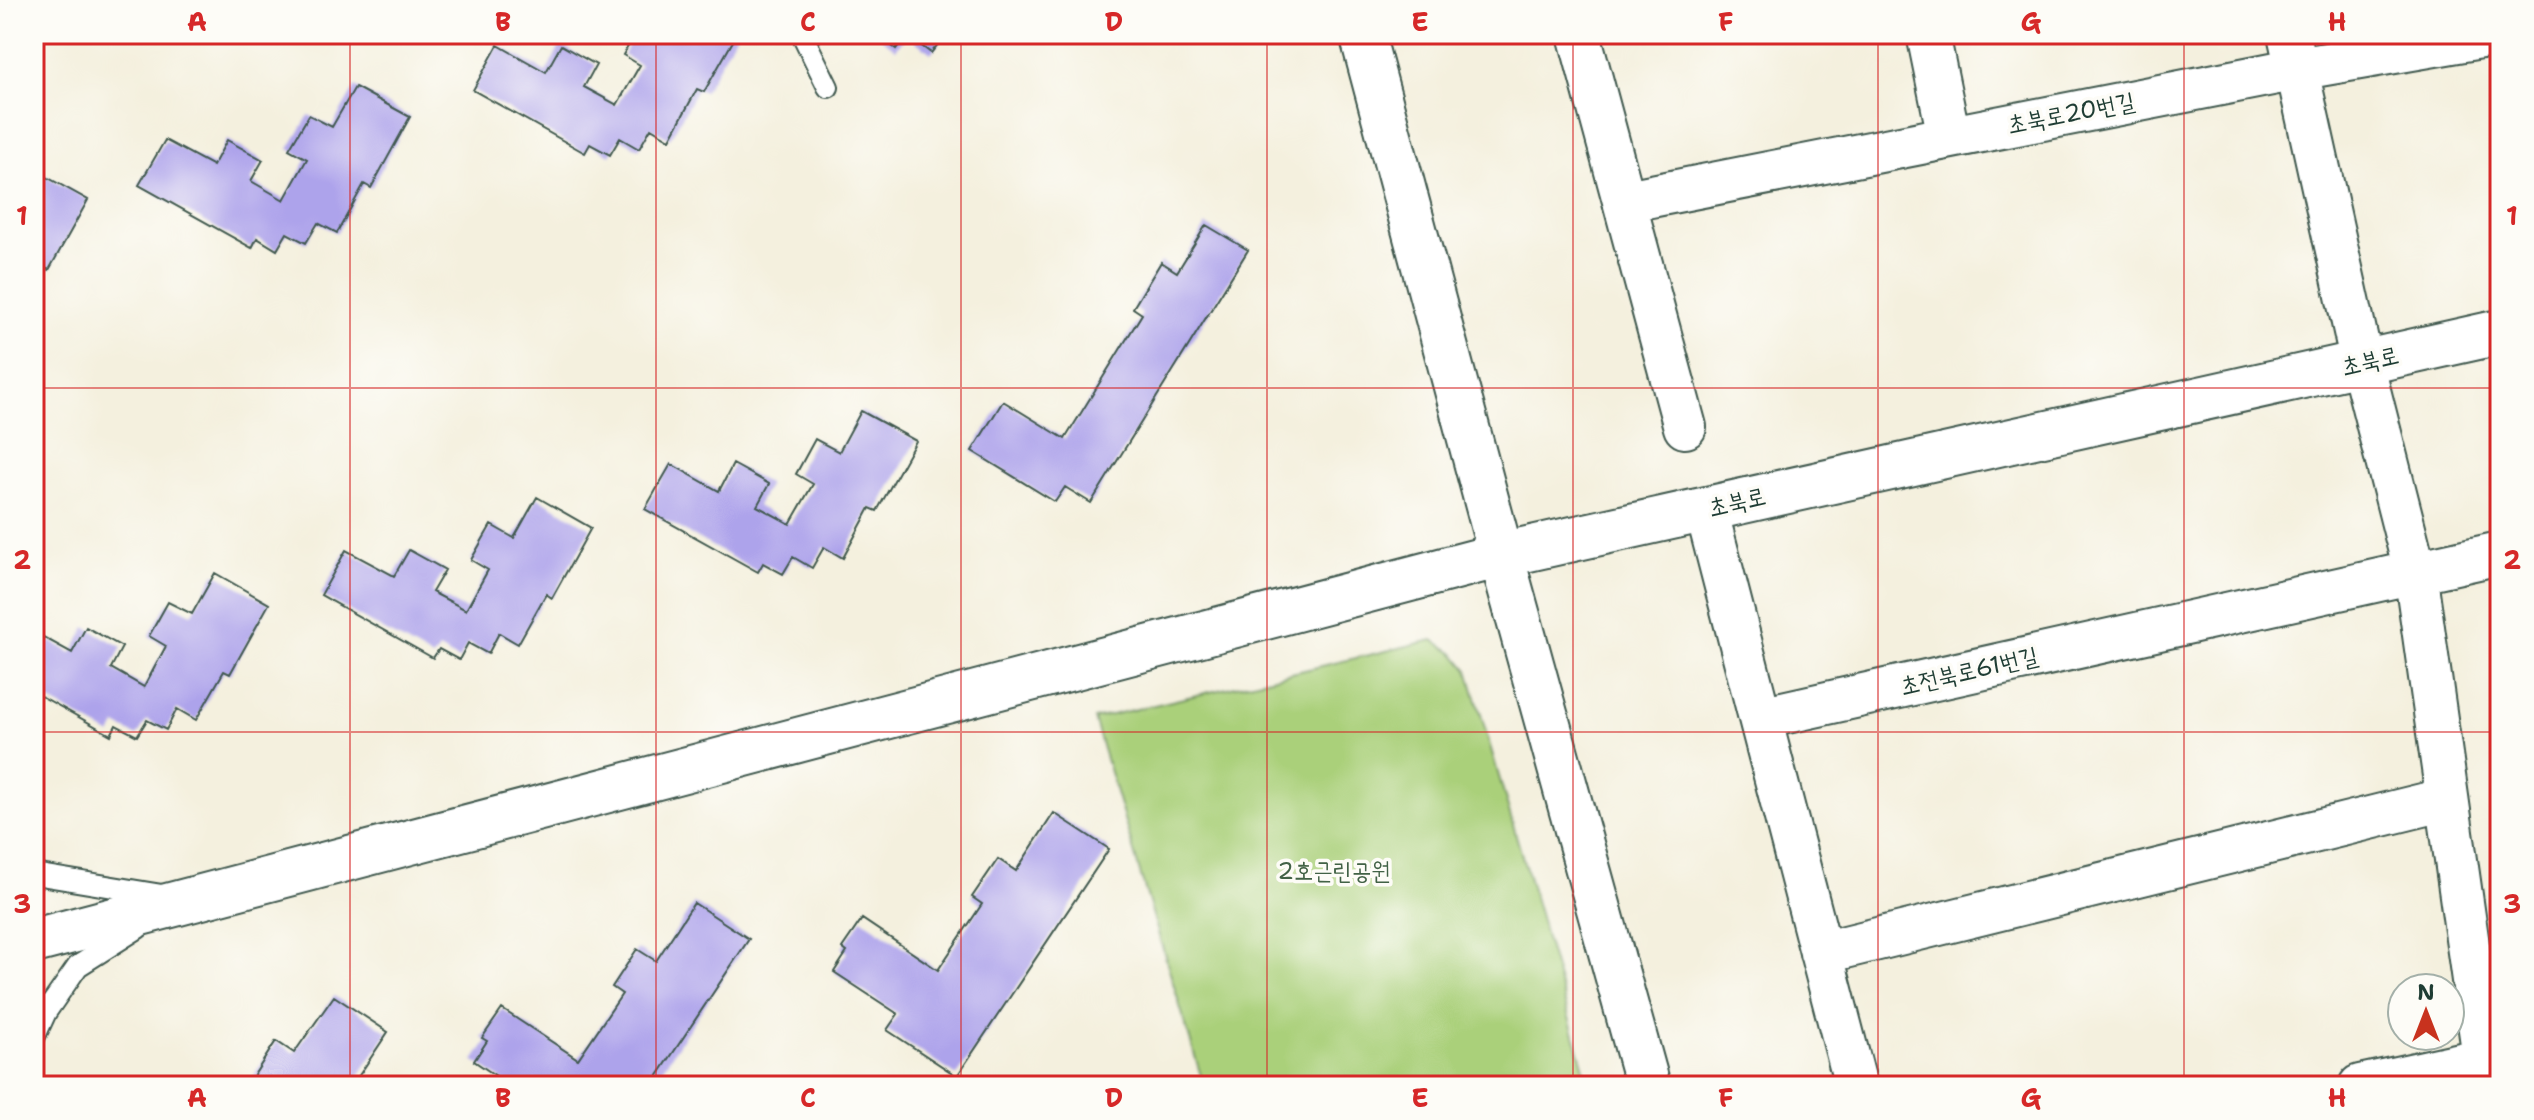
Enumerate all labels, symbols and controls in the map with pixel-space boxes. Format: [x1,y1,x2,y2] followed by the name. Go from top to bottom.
[187,4,207,39] text: A
[495,4,511,39] text: B
[800,4,816,39] text: C
[1105,4,1123,39] text: D
[1411,4,1429,39] text: E
[1718,4,1734,39] text: F
[2021,4,2042,39] text: G
[2328,4,2346,39] text: H
[2004,85,2138,141] street label: 초북로20번길
[16,198,28,233] text: 1
[2506,198,2518,233] text: 1
[2338,339,2402,383] street label: 초북로
[1705,480,1769,524] street label: 초북로
[13,542,31,577] text: 2
[2503,542,2521,577] text: 2
[1897,640,2041,702] street label: 초전북로61번길
[1277,855,1391,887] park label: 2호근린공원
[13,886,31,921] text: 3
[2503,886,2521,921] text: 3
[2386,972,2466,1052] north arrow
[2417,978,2435,1007] text: N
[187,1080,207,1115] text: A
[495,1080,511,1115] text: B
[800,1080,816,1115] text: C
[1105,1080,1123,1115] text: D
[1411,1080,1429,1115] text: E
[1718,1080,1734,1115] text: F
[2021,1080,2042,1115] text: G
[2328,1080,2346,1115] text: H

